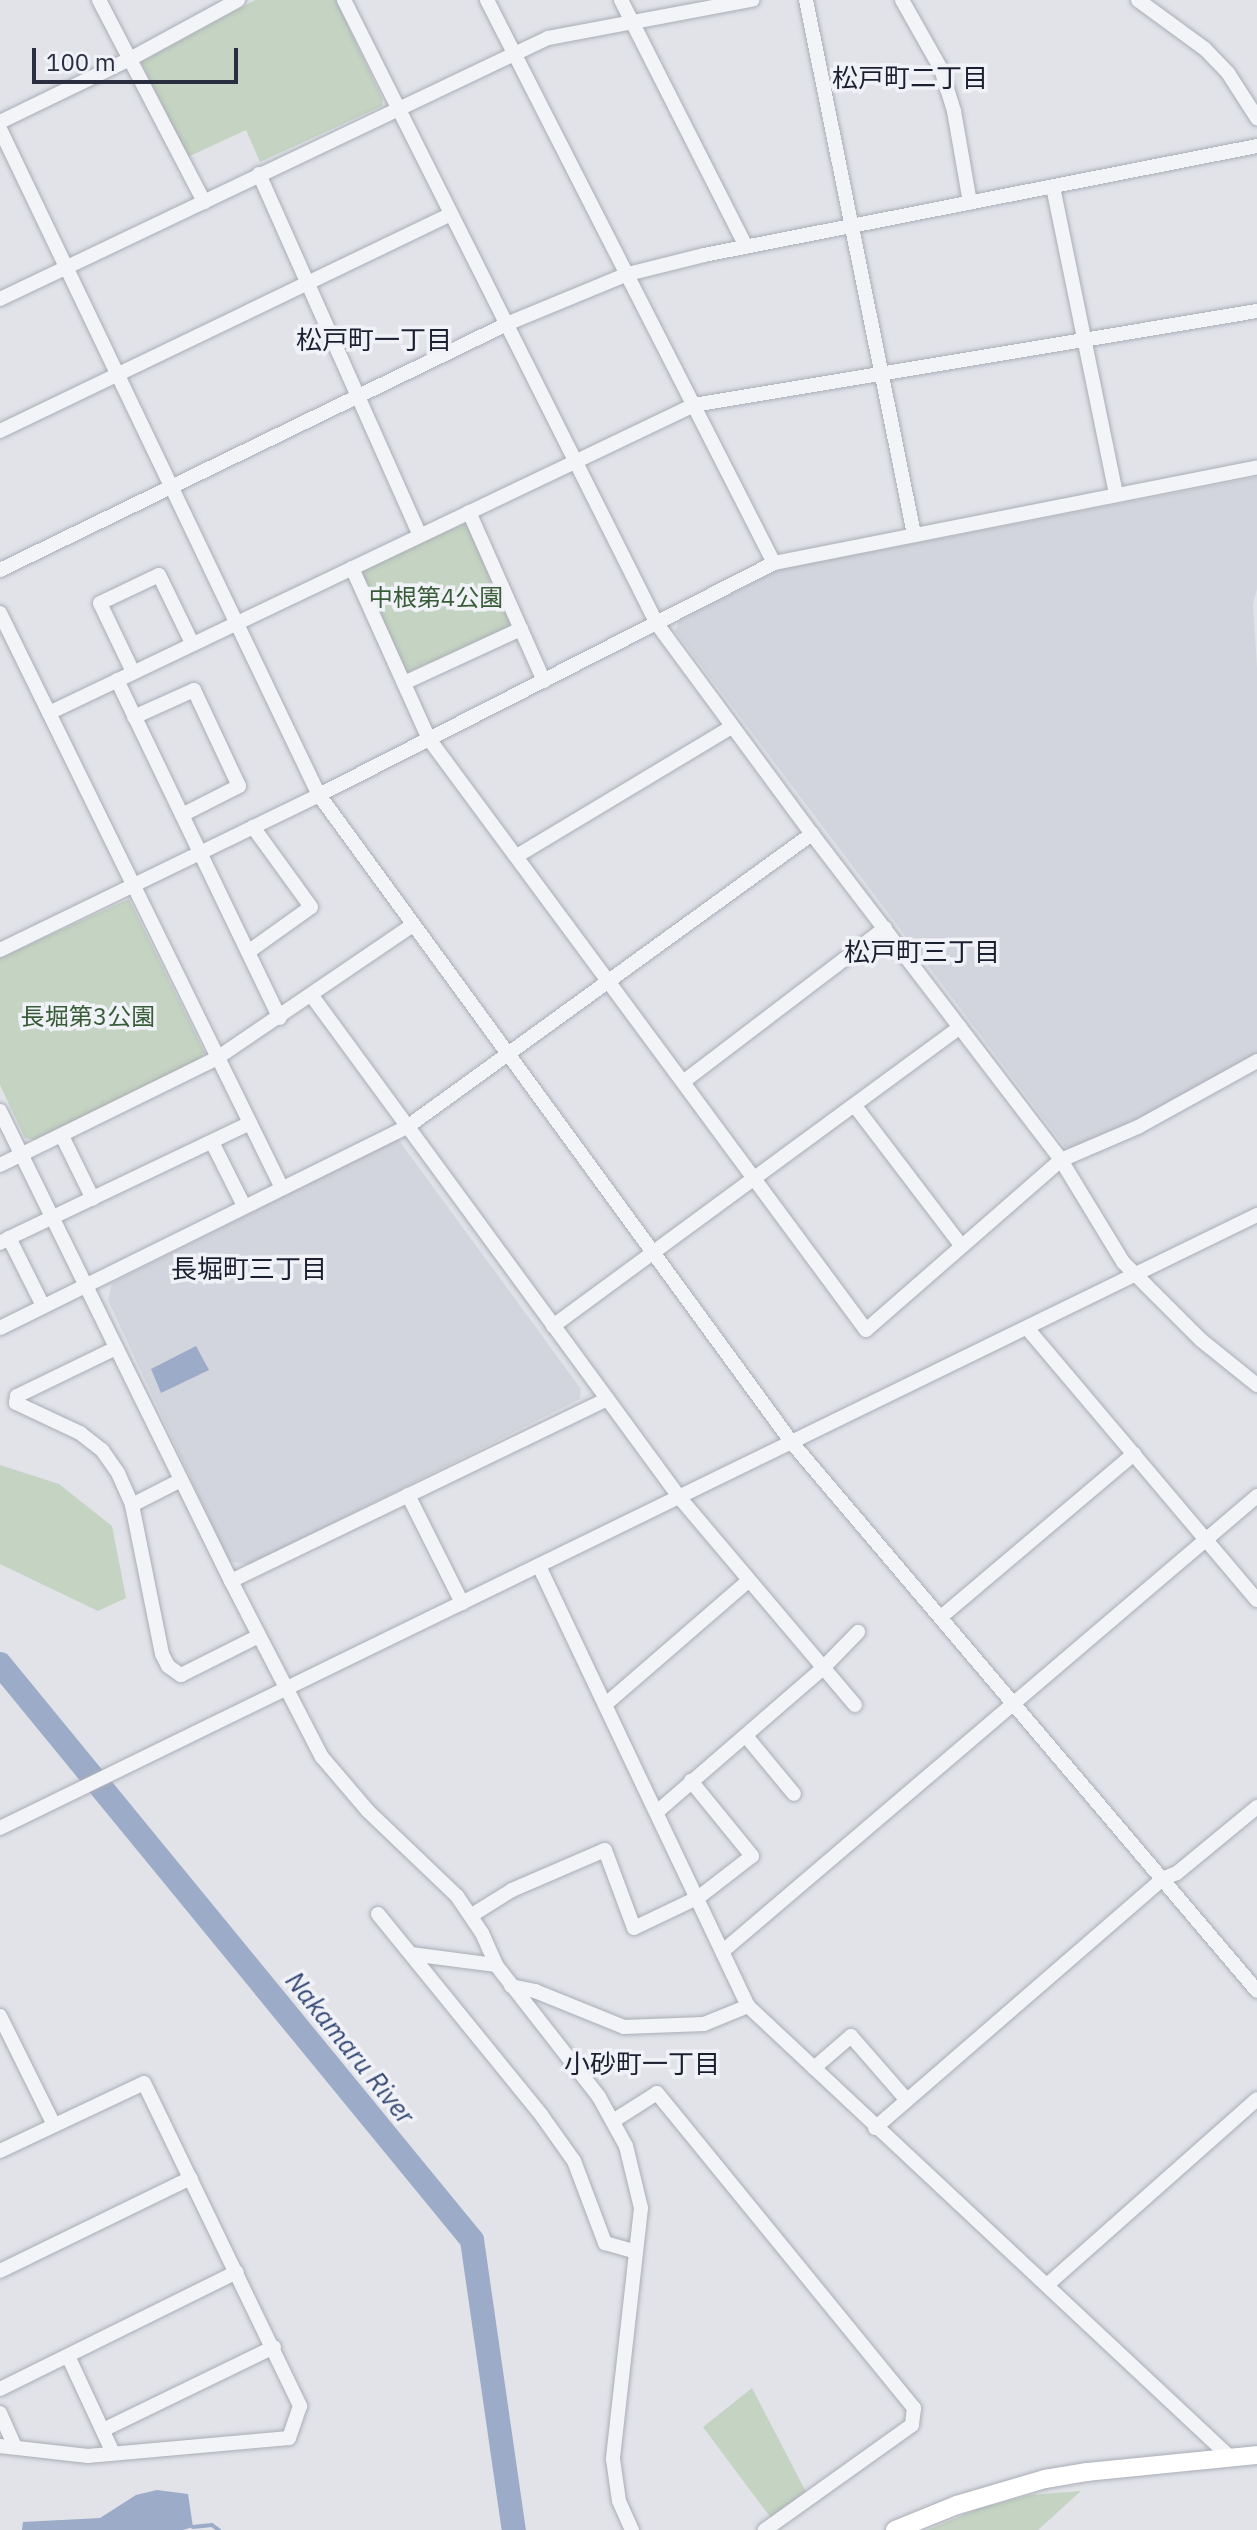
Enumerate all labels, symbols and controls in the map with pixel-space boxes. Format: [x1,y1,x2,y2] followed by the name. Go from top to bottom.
[36,32,242,82] scale bar
[46,46,116,78] text: 100 m
[832,62,988,94] district label: 松戸町二丁目
[296,324,452,356] district label: 松戸町一丁目
[369,584,503,612] park label: 中根第4公園
[844,936,1000,968] district label: 松戸町三丁目
[21,1003,155,1031] park label: 長堀第3公園
[171,1253,327,1285] district label: 長堀町三丁目
[279,1966,421,2130] water label: Nakamaru River
[564,2048,720,2080] district label: 小砂町一丁目

